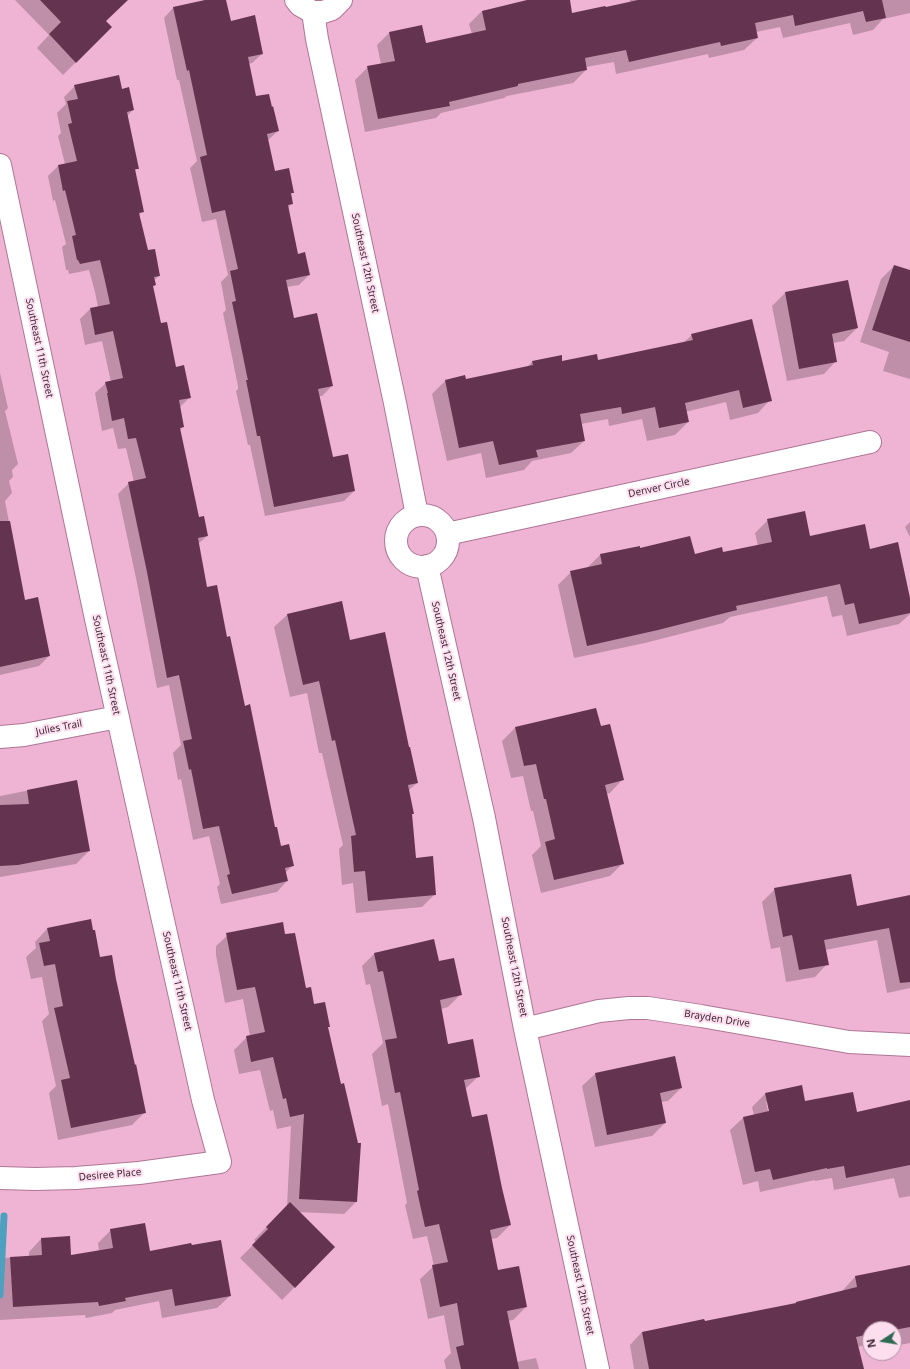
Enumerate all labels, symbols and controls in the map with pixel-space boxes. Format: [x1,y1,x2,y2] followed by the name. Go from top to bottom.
[349,212,381,314] street label: Southeast 12th Street
[23,297,55,399] street label: Southeast 11th Street
[627,476,691,500] street label: Denver Circle
[429,600,463,702] street label: Southeast 12th Street
[90,614,122,716] street label: Southeast 11th Street
[35,718,83,738] street label: Julies Trail
[498,916,530,1018] street label: Southeast 12th Street
[160,930,194,1032] street label: Southeast 11th Street
[683,1008,751,1030] street label: Brayden Drive
[78,1166,142,1184] street label: Desiree Place
[564,1234,596,1336] street label: Southeast 12th Street
[862,1321,902,1361] north arrow
[862,1337,879,1349] text: N

